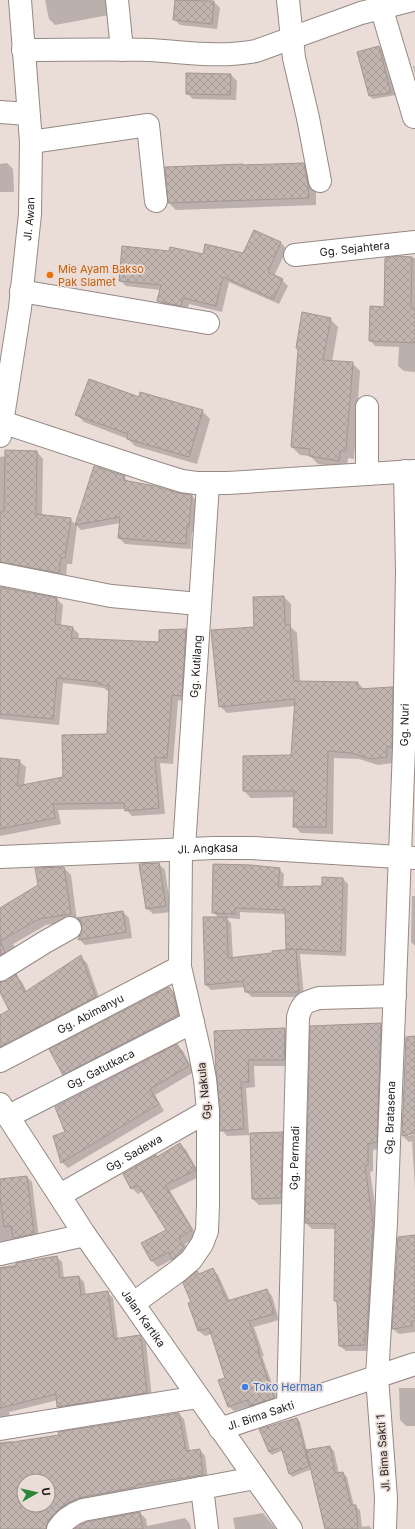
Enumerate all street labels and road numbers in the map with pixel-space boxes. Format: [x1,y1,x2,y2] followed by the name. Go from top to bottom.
[20,197,37,242] street label: Jl. Awan
[319,238,390,259] street label: Gg. Sejahtera
[187,634,205,698] street label: Gg. Kutilang
[397,703,412,747] street label: Gg. Nuri
[177,841,238,857] street label: Jl. Angkasa
[55,991,126,1037] street label: Gg. Abimanyu
[64,1046,137,1092] street label: Gg. Gatutkaca
[194,1062,214,1120] street label: Gg. Nakula
[382,1081,398,1155] street label: Gg. Bratasena
[287,1126,302,1190] street label: Gg. Permadi
[103,1131,165,1175] street label: Gg. Sadewa
[118,1287,168,1350] street label: Jalan Kartika
[226,1398,296,1433] street label: Jl. Bima Sakti
[373,1414,393,1492] street label: Jl. Bima Sakti 1

